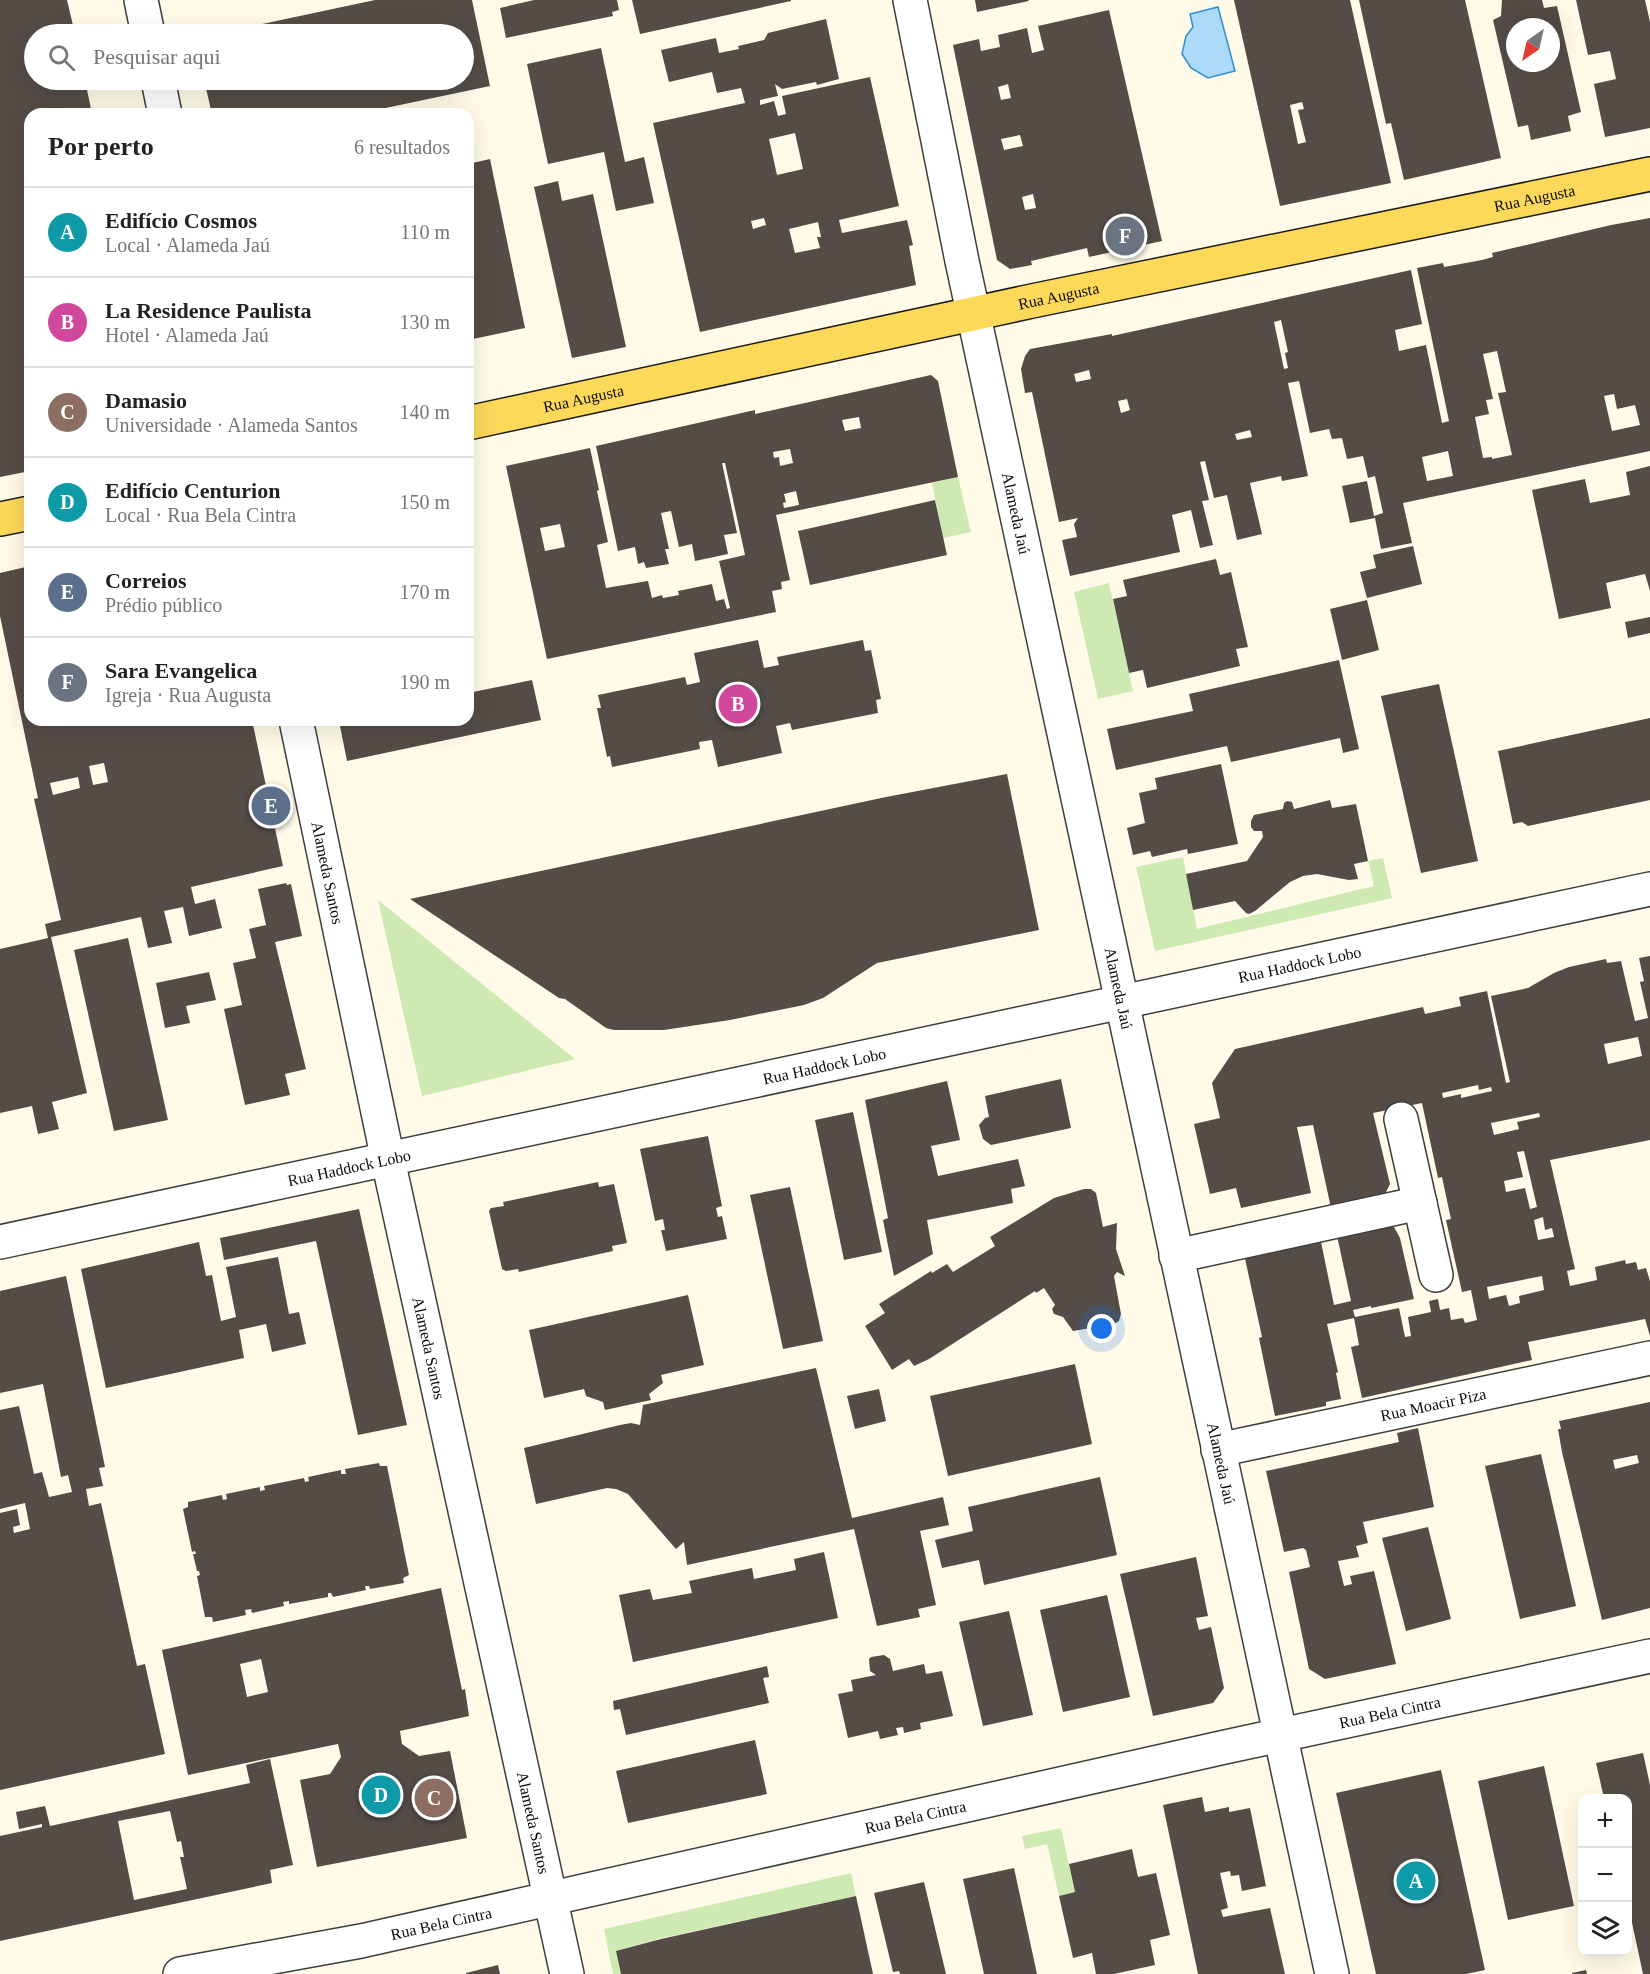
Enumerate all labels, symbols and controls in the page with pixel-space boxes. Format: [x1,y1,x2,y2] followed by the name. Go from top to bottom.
[1506,18,1560,72] north arrow
[24,24,474,90] search box
[45,41,78,74] icon: search
[93,44,221,69] text: Pesquisar aqui
[48,132,154,161] text: Por perto
[354,136,450,158] text: 6 resultados
[1493,182,1577,215] street label: Rua Augusta
[105,208,257,233] text: Edifício Cosmos
[1106,214,1144,258] pin: F
[60,221,75,243] text: A
[400,221,450,243] text: 110 m
[105,234,270,256] text: Local · Alameda Jaú
[1016,279,1101,313] street label: Rua Augusta
[105,298,312,323] text: La Residence Paulista
[61,311,74,333] text: B
[399,311,450,333] text: 130 m
[105,324,269,346] text: Hotel · Alameda Jaú
[541,382,625,416] street label: Rua Augusta
[105,388,187,413] text: Damasio
[60,401,75,423] text: C
[399,401,450,423] text: 140 m
[105,414,358,436] text: Universidade · Alameda Santos
[999,471,1033,556] street label: Alameda Jaú
[105,478,280,503] text: Edifício Centurion
[60,491,75,513] text: D
[399,491,450,513] text: 150 m
[105,504,296,526] text: Local · Rua Bela Cintra
[105,568,186,593] text: Correios
[61,581,74,603] text: E
[399,581,450,603] text: 170 m
[105,594,222,616] text: Prédio público
[105,658,257,683] text: Sara Evangelica
[61,671,74,693] text: F
[399,671,450,693] text: 190 m
[718,682,758,726] pin: B
[105,684,271,706] text: Igreja · Rua Augusta
[252,784,290,828] pin: E
[308,820,346,926] street label: Alameda Santos
[1237,943,1363,986] street label: Rua Haddock Lobo
[1101,946,1136,1031] street label: Alameda Jaú
[761,1045,888,1088] street label: Rua Haddock Lobo
[286,1146,412,1189] street label: Rua Haddock Lobo
[409,1295,448,1401] street label: Alameda Santos
[1087,1314,1116,1343] your location
[1379,1385,1488,1424] street label: Rua Moacir Piza
[1204,1421,1238,1506] street label: Alameda Jaú
[1338,1693,1442,1731] street label: Rua Bela Cintra
[514,1770,553,1876] street label: Alameda Santos
[362,1772,400,1818] pin: D
[414,1776,454,1820] pin: C
[1578,1794,1632,1956] map controls
[1578,1794,1632,1848] button: +
[863,1797,968,1837] street label: Rua Bela Cintra
[1578,1848,1632,1902] button: −
[1396,1858,1436,1904] pin: A
[1578,1902,1632,1956] button: layers
[389,1904,493,1943] street label: Rua Bela Cintra

